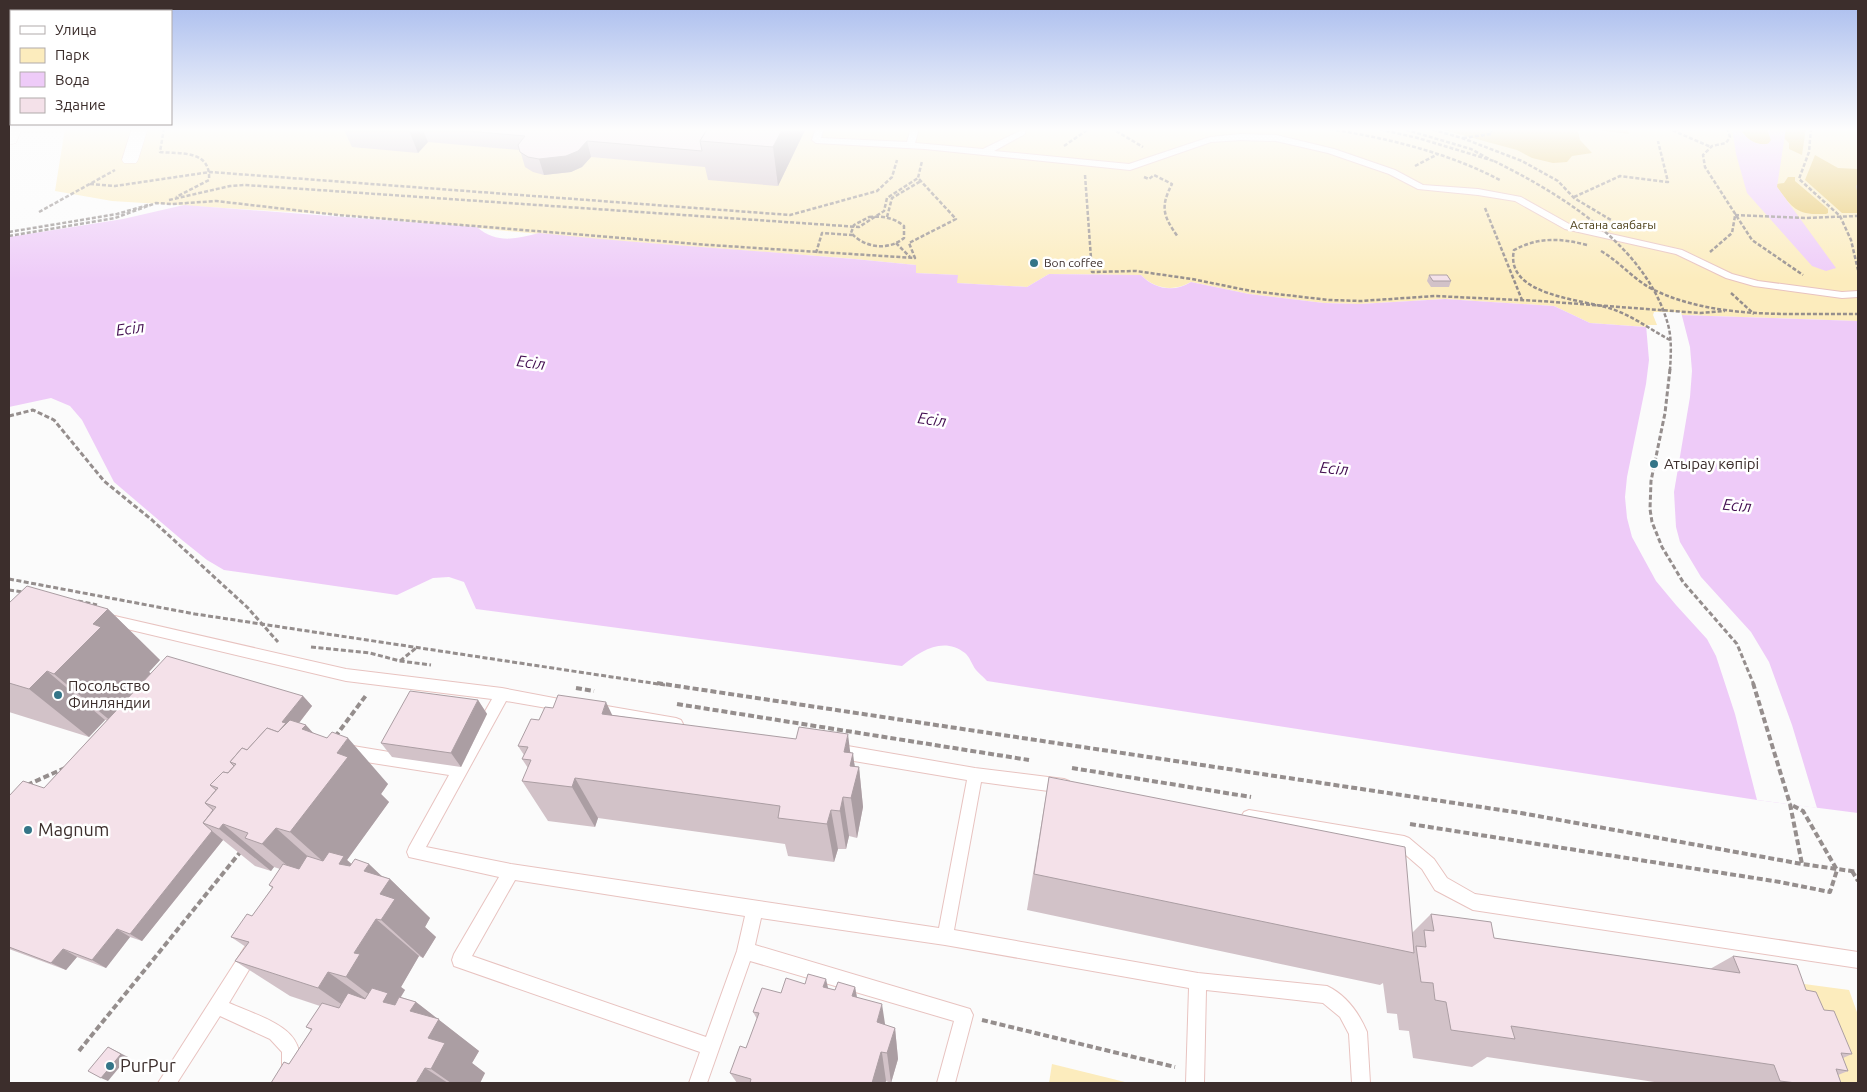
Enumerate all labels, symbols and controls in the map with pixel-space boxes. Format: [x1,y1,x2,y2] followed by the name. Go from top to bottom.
[10,10,172,125] legend
[55,21,97,38] text: Улица
[55,46,90,63] text: Парк
[55,71,90,88] text: Вода
[55,96,106,113] text: Здание
[1570,218,1656,231] park label: Астана саябағы
[1044,256,1103,269] place label: Bon coffee
[1028,257,1040,269] marker: Bon coffee
[115,317,146,339] water label: Есіл
[515,351,547,373] water label: Есіл
[916,408,948,430] water label: Есіл
[1664,455,1759,472] place label: Атырау көпірі
[1319,458,1349,478] water label: Есіл
[1648,458,1660,470] marker: Атырау көпірі
[1722,495,1752,515] water label: Есіл
[68,677,151,711] place label: Посольство Финляндии
[52,689,64,701] marker: Посольство Финляндии
[38,819,109,839] place label: Magnum
[22,824,34,836] marker: Magnum
[120,1055,176,1075] place label: PurPur
[104,1060,116,1072] marker: PurPur

